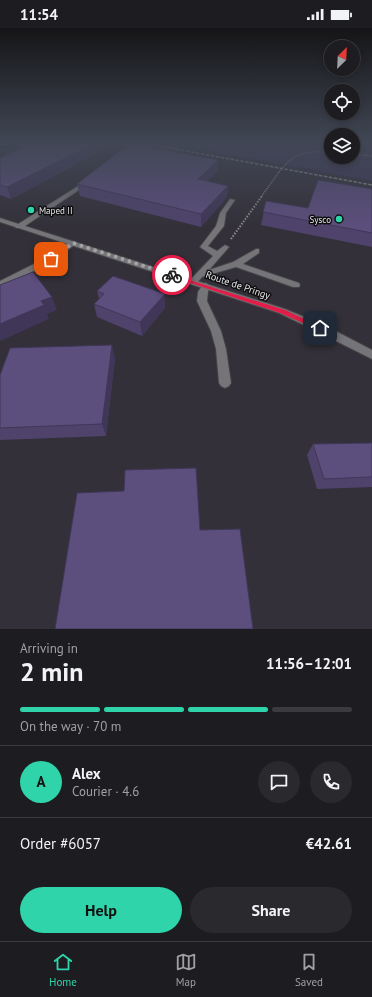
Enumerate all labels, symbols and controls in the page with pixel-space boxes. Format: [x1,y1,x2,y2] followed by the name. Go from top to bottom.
[20,5,58,24] text: 11:54
[324,40,360,76] north arrow
[324,40,360,164] map controls
[324,84,360,120] button: locate
[324,128,360,164] button: layers
[26,205,36,215] marker: Maped II
[39,205,73,216] place label: Maped II
[310,214,331,225] place label: Sysco
[334,214,344,224] marker: Sysco
[34,242,68,276] pin
[40,248,62,270] icon: bag
[152,255,192,295] courier
[161,264,183,286] icon: bike
[204,268,272,302] street label: Route de Pringy
[303,311,337,345] pin
[309,317,331,339] icon: home
[20,640,78,657] text: Arriving in
[266,654,352,673] text: 11:56–12:01
[20,655,83,688] text: 2 min
[20,718,121,735] text: On the way · 70 m
[258,761,300,803] button: chat
[310,761,352,803] button: phone
[72,764,101,783] text: Alex
[36,772,46,791] text: A
[72,783,139,800] text: Courier · 4.6
[20,834,101,853] text: Order #6057
[306,834,352,853] text: €42.61
[20,887,182,933] button: Help
[190,887,352,933] button: Share
[49,951,77,989] tab: Home
[175,951,197,989] tab: Map
[295,951,323,989] tab: Saved

